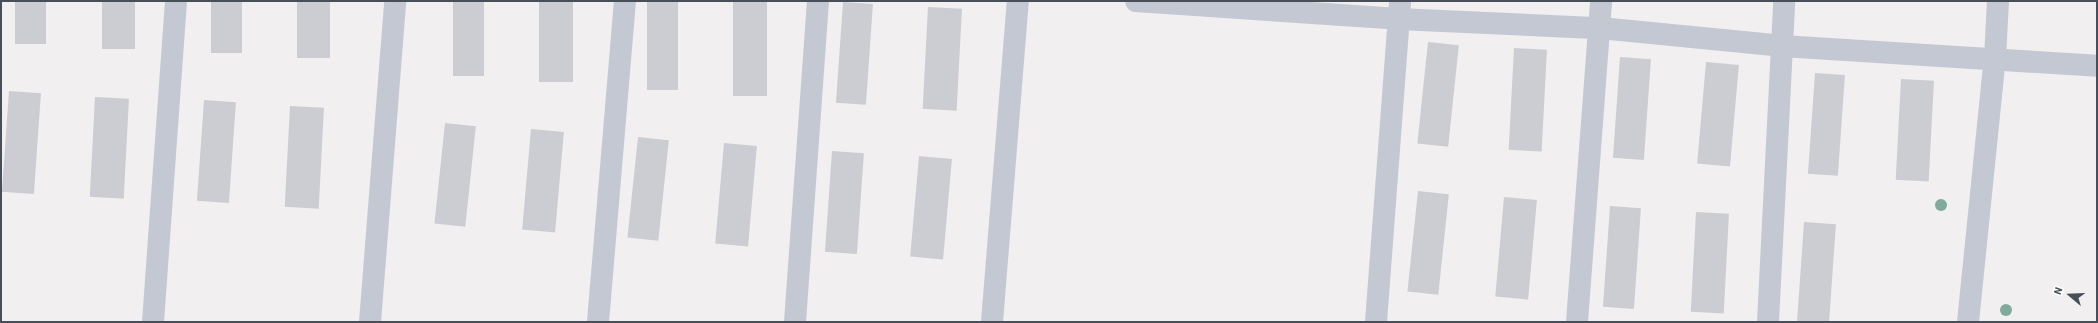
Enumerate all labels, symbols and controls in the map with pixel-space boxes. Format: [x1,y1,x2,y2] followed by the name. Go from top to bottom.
[2050,275,2090,315] north arrow
[2050,285,2066,297] text: N

